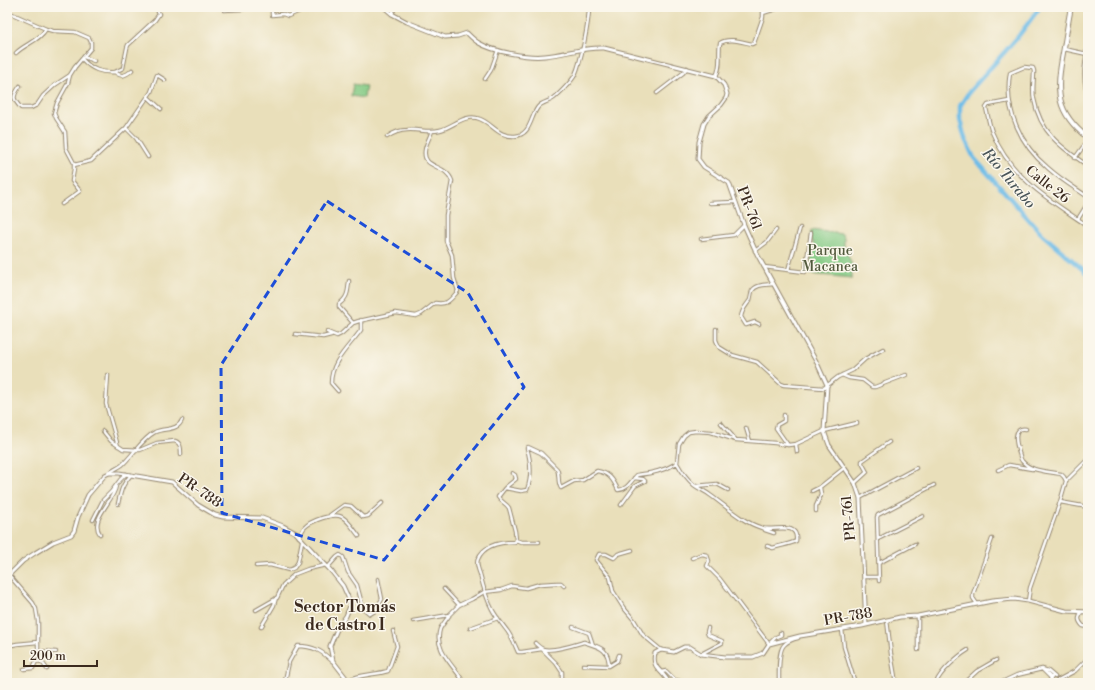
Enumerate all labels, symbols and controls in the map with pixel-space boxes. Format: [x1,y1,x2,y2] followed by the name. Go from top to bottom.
[977,143,1040,213] water label: Río Turabo
[1022,162,1074,208] street label: Calle 26
[732,184,766,233] street label: PR-761
[802,242,859,276] park label: Parque Macanea
[174,470,225,512] street label: PR-788
[838,494,860,542] street label: PR-761
[294,597,396,635] district label: Sector Tomás de Castro I
[823,604,874,630] street label: PR-788
[24,642,97,668] scale bar
[30,649,66,664] text: 200 m

